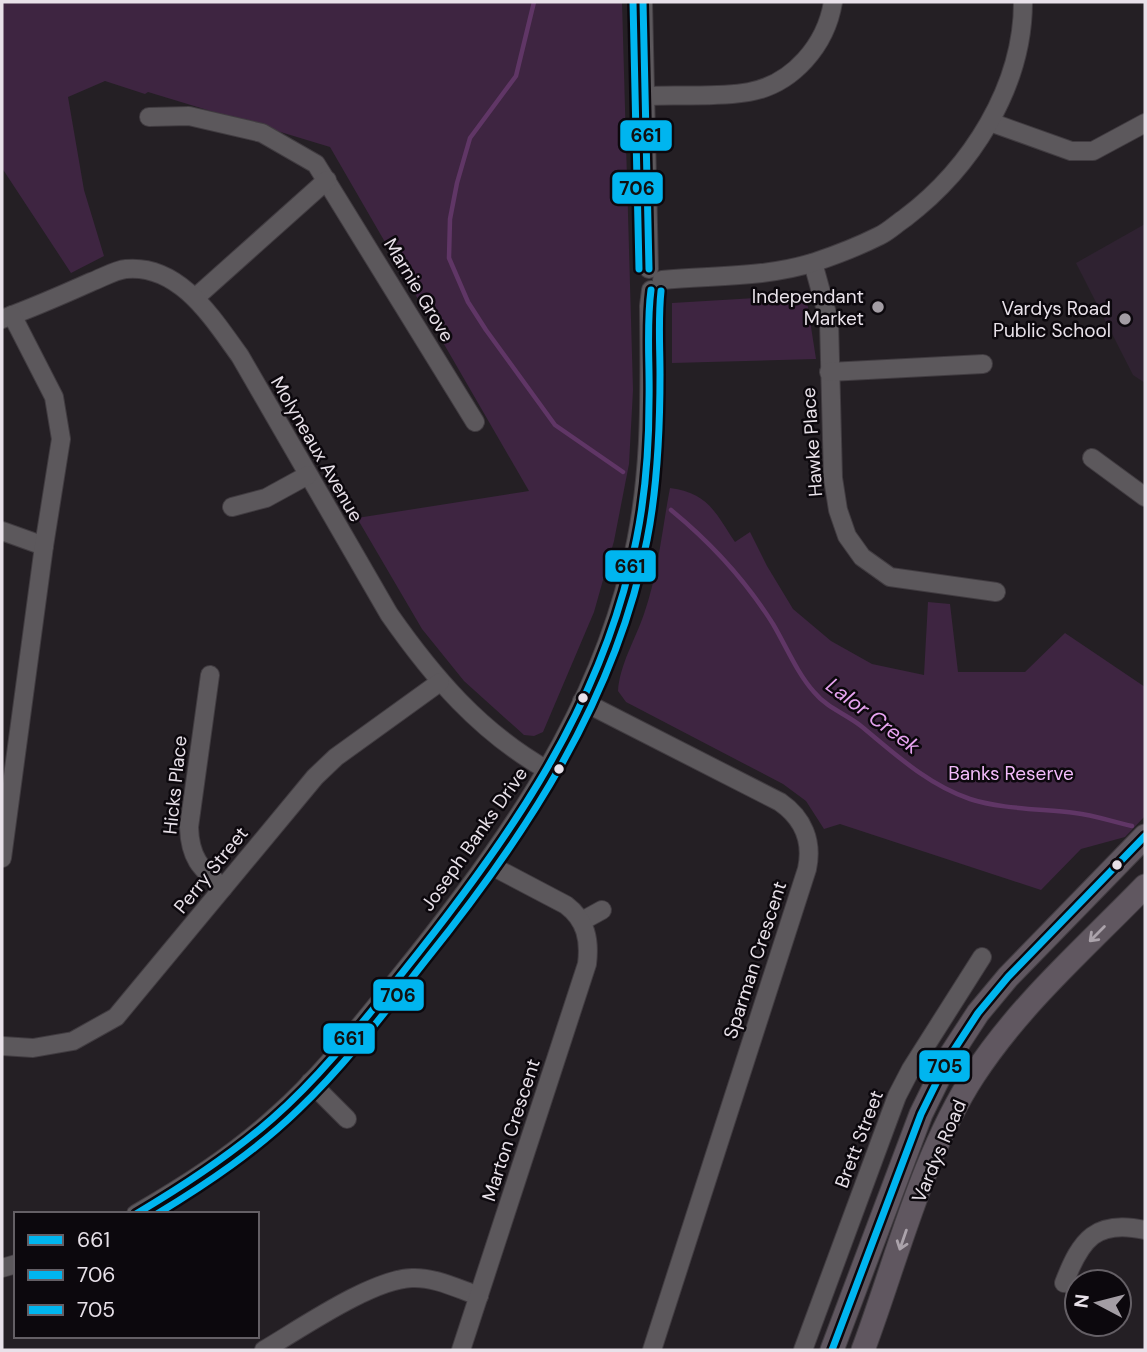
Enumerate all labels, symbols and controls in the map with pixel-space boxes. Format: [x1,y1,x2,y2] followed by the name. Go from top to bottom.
[619,119,673,152] line badge: 661
[630,123,662,148] text: 661
[611,171,664,205] line badge: 706
[619,176,655,201] text: 706
[378,233,460,347] street label: Marnie Grove
[752,284,864,331] place label: Independant Market
[993,296,1111,343] place label: Vardys Road Public School
[870,299,886,315] marker: Independant Market
[1117,311,1133,327] marker: Vardys Road Public School
[265,372,369,526] street label: Molyneaux Avenue
[796,386,828,498] street label: Hawke Place
[604,549,657,583] line badge: 661
[614,554,646,579] text: 661
[820,671,926,761] water label: Lalor Creek
[576,691,590,705] unlabelled marker
[157,734,193,836] street label: Hicks Place
[948,761,1074,786] park label: Banks Reserve
[415,762,533,916] street label: Joseph Banks Drive
[552,762,566,776] unlabelled marker
[168,821,254,919] street label: Perry Street
[1110,858,1124,872] unlabelled marker
[718,878,792,1042] street label: Sparman Crescent
[1089,926,1106,943] one-way arrow
[372,978,425,1012] line badge: 706
[380,983,416,1008] text: 706
[322,1022,376,1055] line badge: 661
[333,1026,365,1051] text: 661
[918,1049,971,1083] line badge: 705
[927,1054,963,1079] text: 705
[476,1056,546,1204] street label: Marton Crescent
[829,1087,889,1191] street label: Brett Street
[906,1096,972,1206] street label: Vardys Road
[14,1212,259,1338] legend
[77,1226,110,1254] text: 661
[896,1229,908,1251] one-way arrow
[77,1261,115,1289] text: 706
[1063,1268,1133,1338] north arrow
[1068,1293,1095,1309] text: N
[77,1296,115,1324] text: 705

